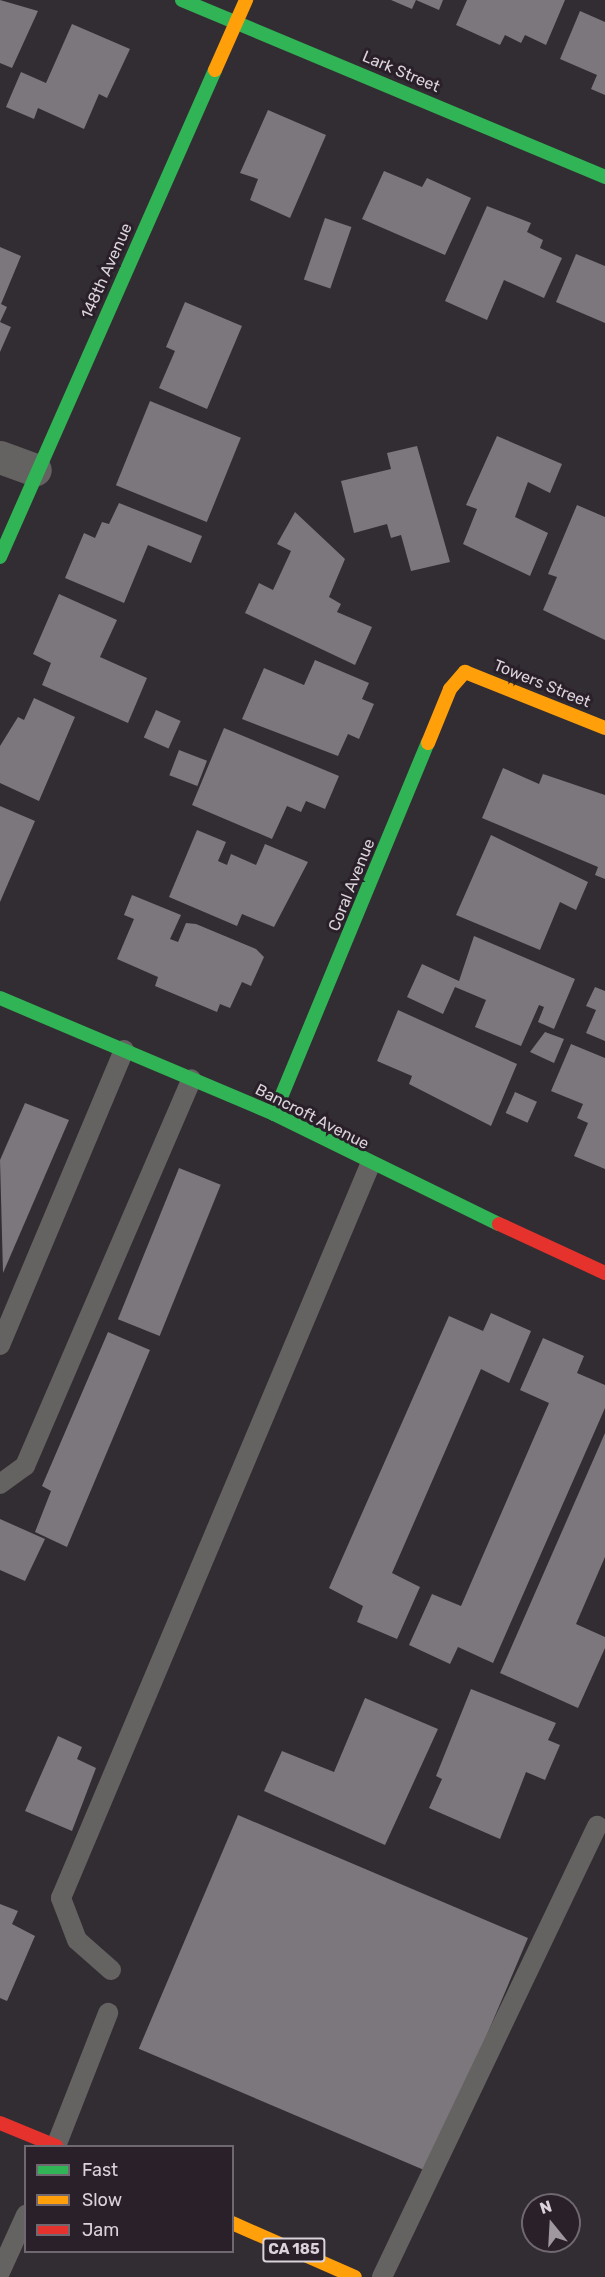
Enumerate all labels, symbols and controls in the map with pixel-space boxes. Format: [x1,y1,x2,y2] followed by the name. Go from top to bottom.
[359,47,443,97] street label: Lark Street
[77,220,137,322] street label: 148th Avenue
[491,656,593,712] street label: Towers Street
[325,836,379,934] street label: Coral Avenue
[252,1080,372,1154] street label: Bancroft Avenue
[24,2145,234,2253] legend
[82,2159,118,2181] text: Fast
[82,2189,122,2211] text: Slow
[521,2193,581,2253] north arrow
[537,2196,554,2218] text: N
[82,2219,119,2241] text: Jam
[261,2238,327,2262] road number: CA 185

